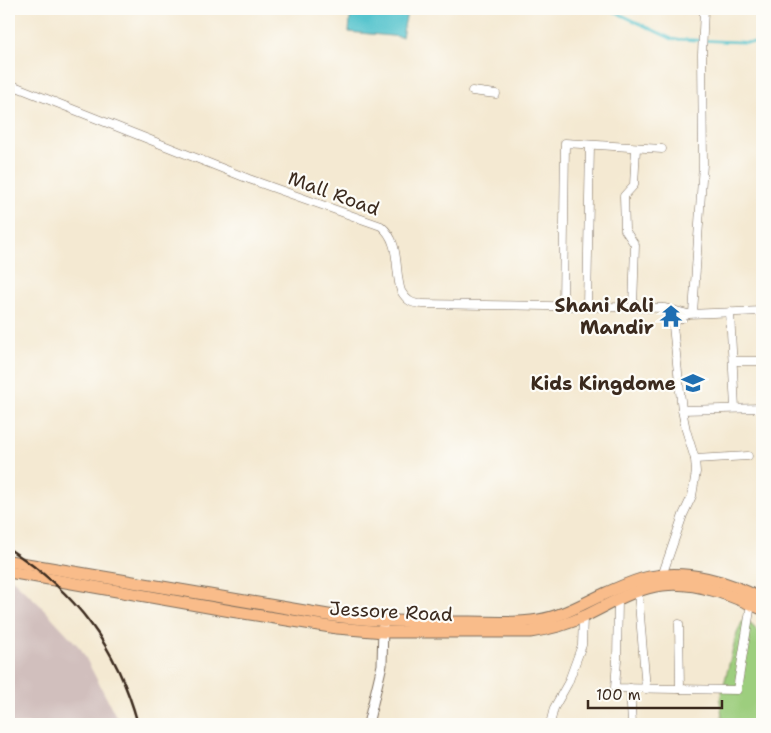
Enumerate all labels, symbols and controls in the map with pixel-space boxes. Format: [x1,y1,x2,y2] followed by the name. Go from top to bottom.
[285,165,383,222] street label: Mall Road
[555,293,654,340] place label: Shani Kali Mandir
[658,303,684,329] temple icon: Shani Kali Mandir
[680,370,706,396] school or university icon: Kids Kingdome
[530,371,676,396] place label: Kids Kingdome
[328,596,454,627] street label: Jessore Road
[588,678,722,710] scale bar
[596,685,641,705] text: 100 m

